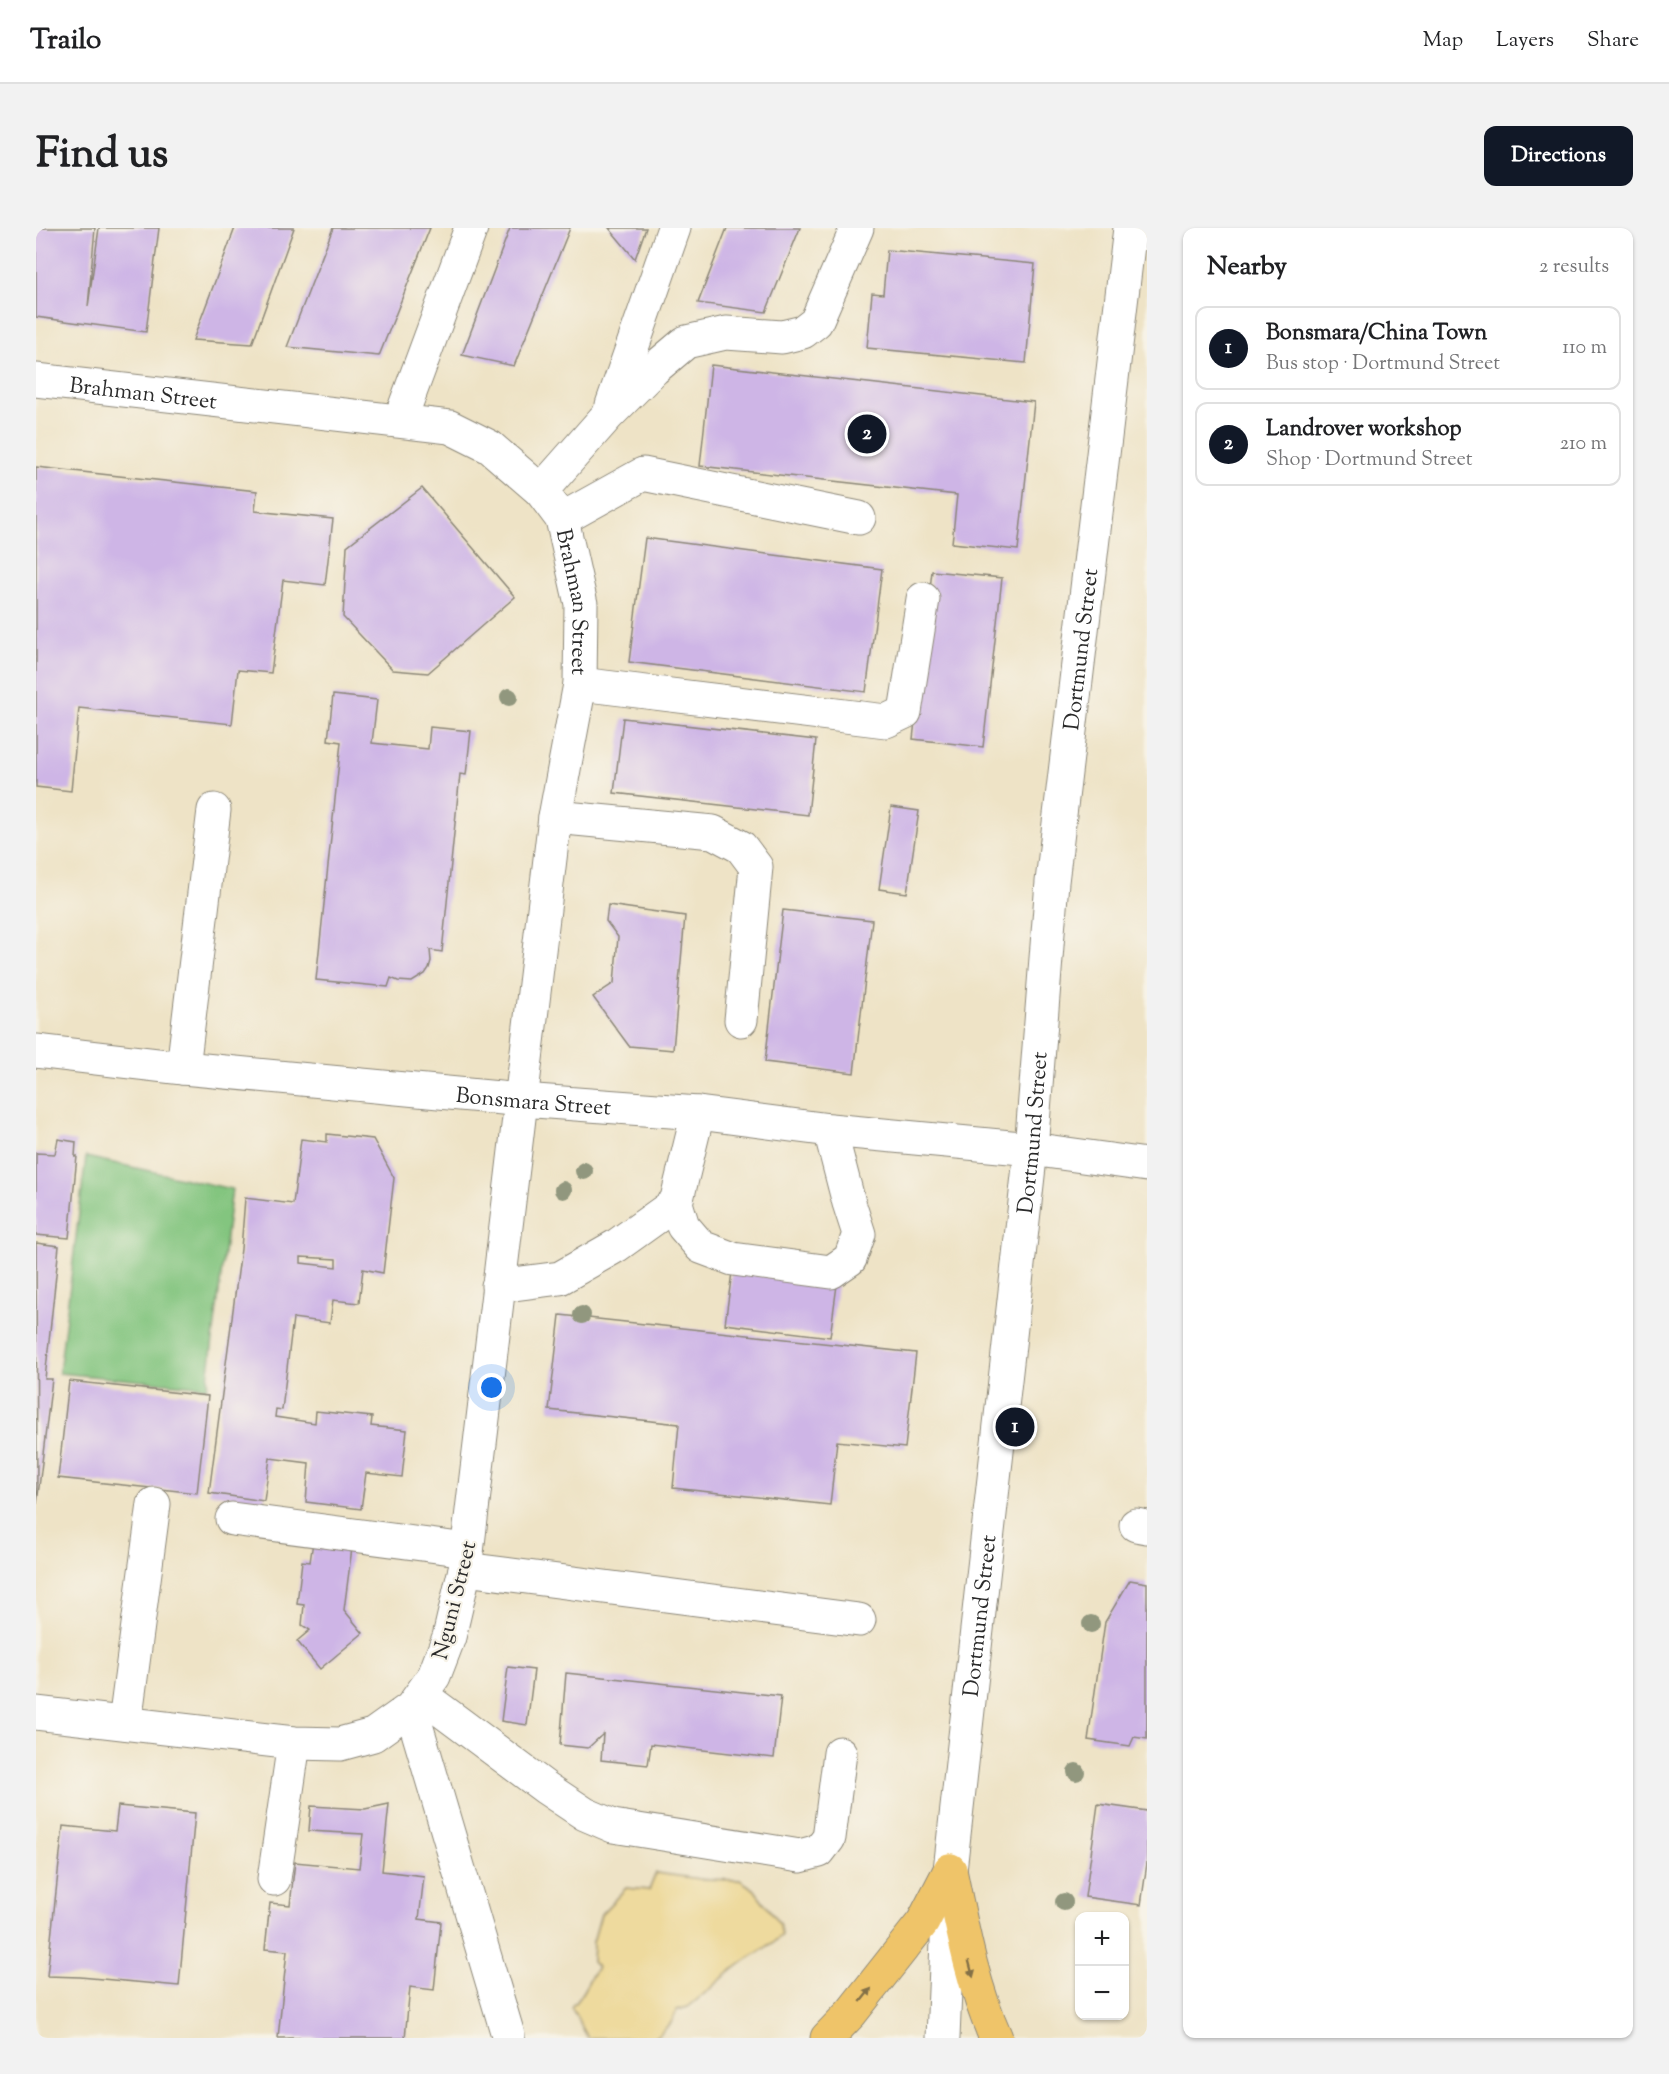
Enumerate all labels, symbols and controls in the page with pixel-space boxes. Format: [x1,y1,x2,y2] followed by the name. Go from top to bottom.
[30,21,101,61] text: Trailo
[1423,26,1463,56] text: Map
[1496,26,1554,56] text: Layers
[1587,26,1639,56] text: Share
[36,126,168,186] text: Find us
[1484,126,1633,186] button: Directions
[1207,249,1287,286] text: Nearby
[1539,253,1609,282] text: 2 results
[1266,318,1487,350] text: Bonsmara/China Town
[1225,334,1232,363] text: 1
[1562,334,1607,363] text: 110 m
[1266,350,1500,379] text: Bus stop · Dortmund Street
[68,371,219,419] street label: Brahman Street
[848,412,886,456] pin: 2
[1266,414,1461,446] text: Landrover workshop
[1224,430,1233,459] text: 2
[1560,430,1607,459] text: 210 m
[1266,446,1473,475] text: Shop · Dortmund Street
[546,526,594,676] street label: Brahman Street
[1057,566,1108,732] street label: Dortmund Street
[1011,1050,1058,1216] street label: Dortmund Street
[454,1081,613,1126] street label: Bonsmara Street
[477,1373,506,1402] your location
[996,1404,1034,1450] pin: 1
[957,1533,1007,1699] street label: Dortmund Street
[426,1538,486,1663] street label: Nguni Street
[1075,1912,1129,2020] map controls
[1075,1912,1129,1966] button: +
[967,1959,977,1978] one-way arrow
[1075,1966,1129,2020] button: −
[859,1987,871,2002] one-way arrow

